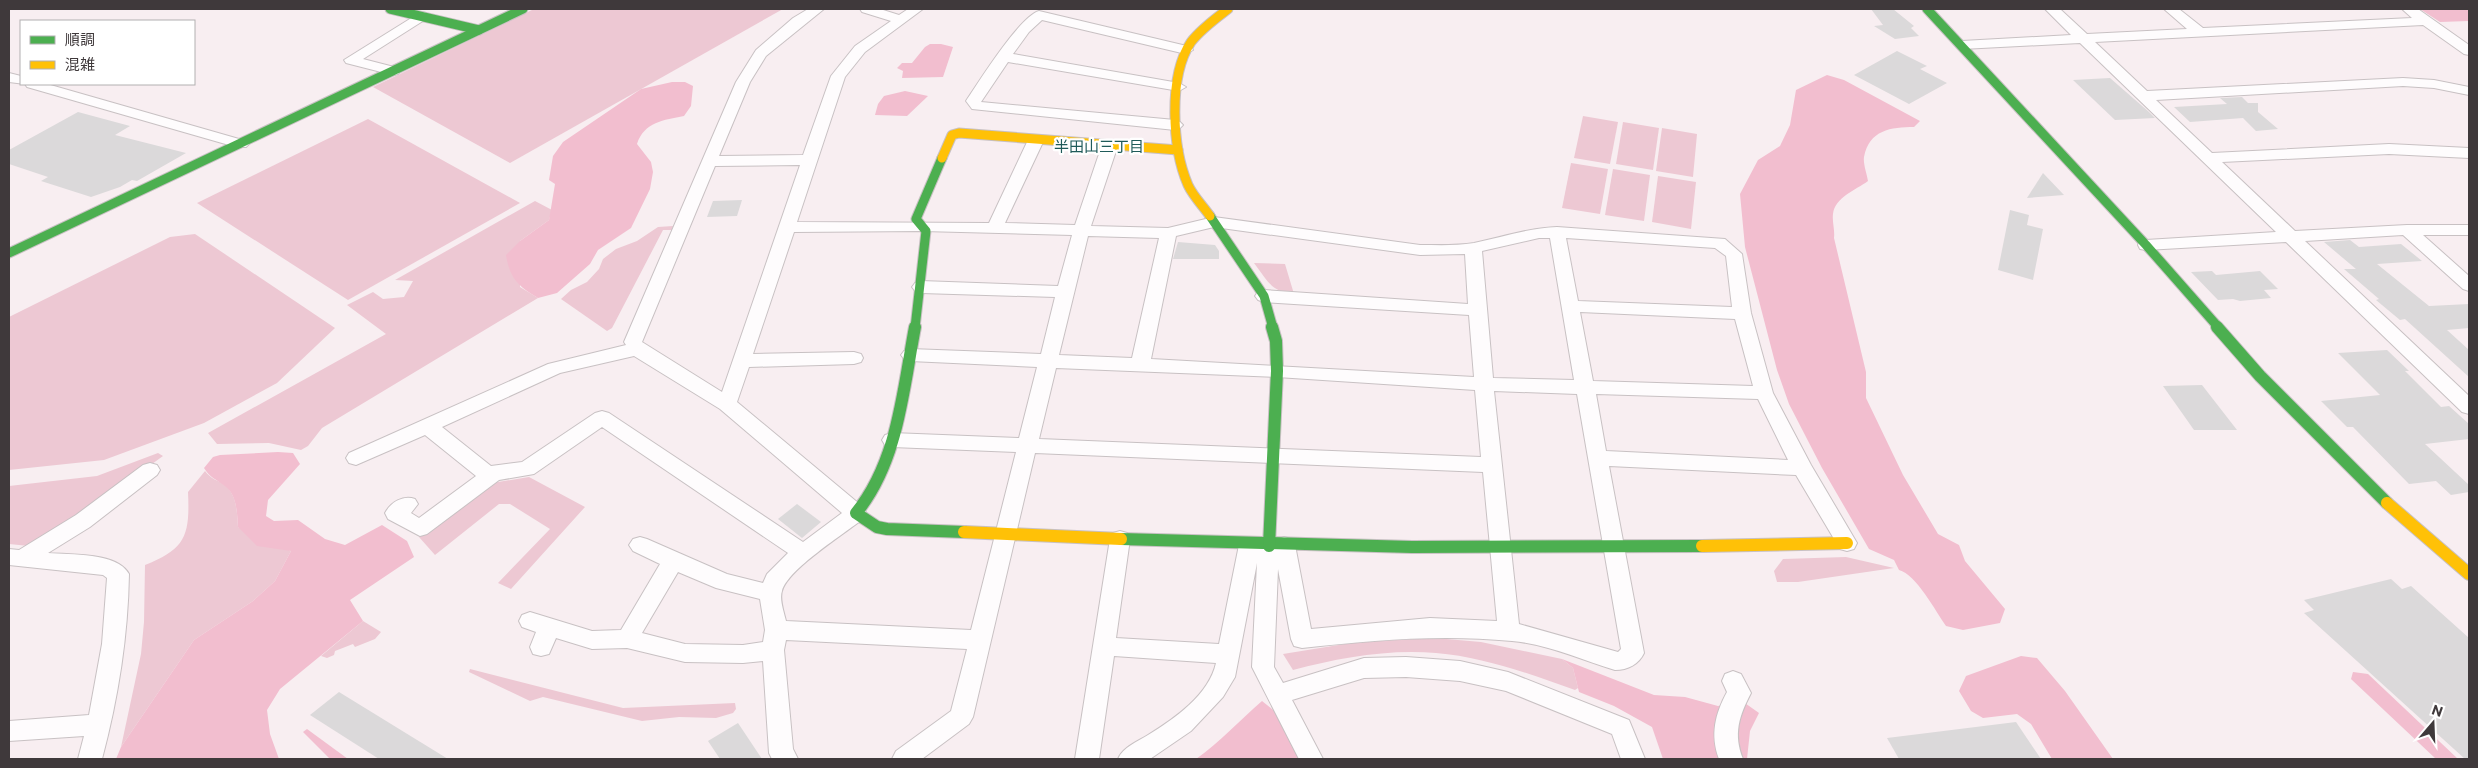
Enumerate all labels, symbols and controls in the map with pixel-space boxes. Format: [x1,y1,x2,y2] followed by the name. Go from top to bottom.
[20,20,195,85] legend
[65,30,95,48] text: 順調
[65,55,95,73] text: 混雑
[1054,137,1144,155] district label: 半田山三丁目
[2408,698,2458,748] north arrow
[2430,700,2445,720] text: N

